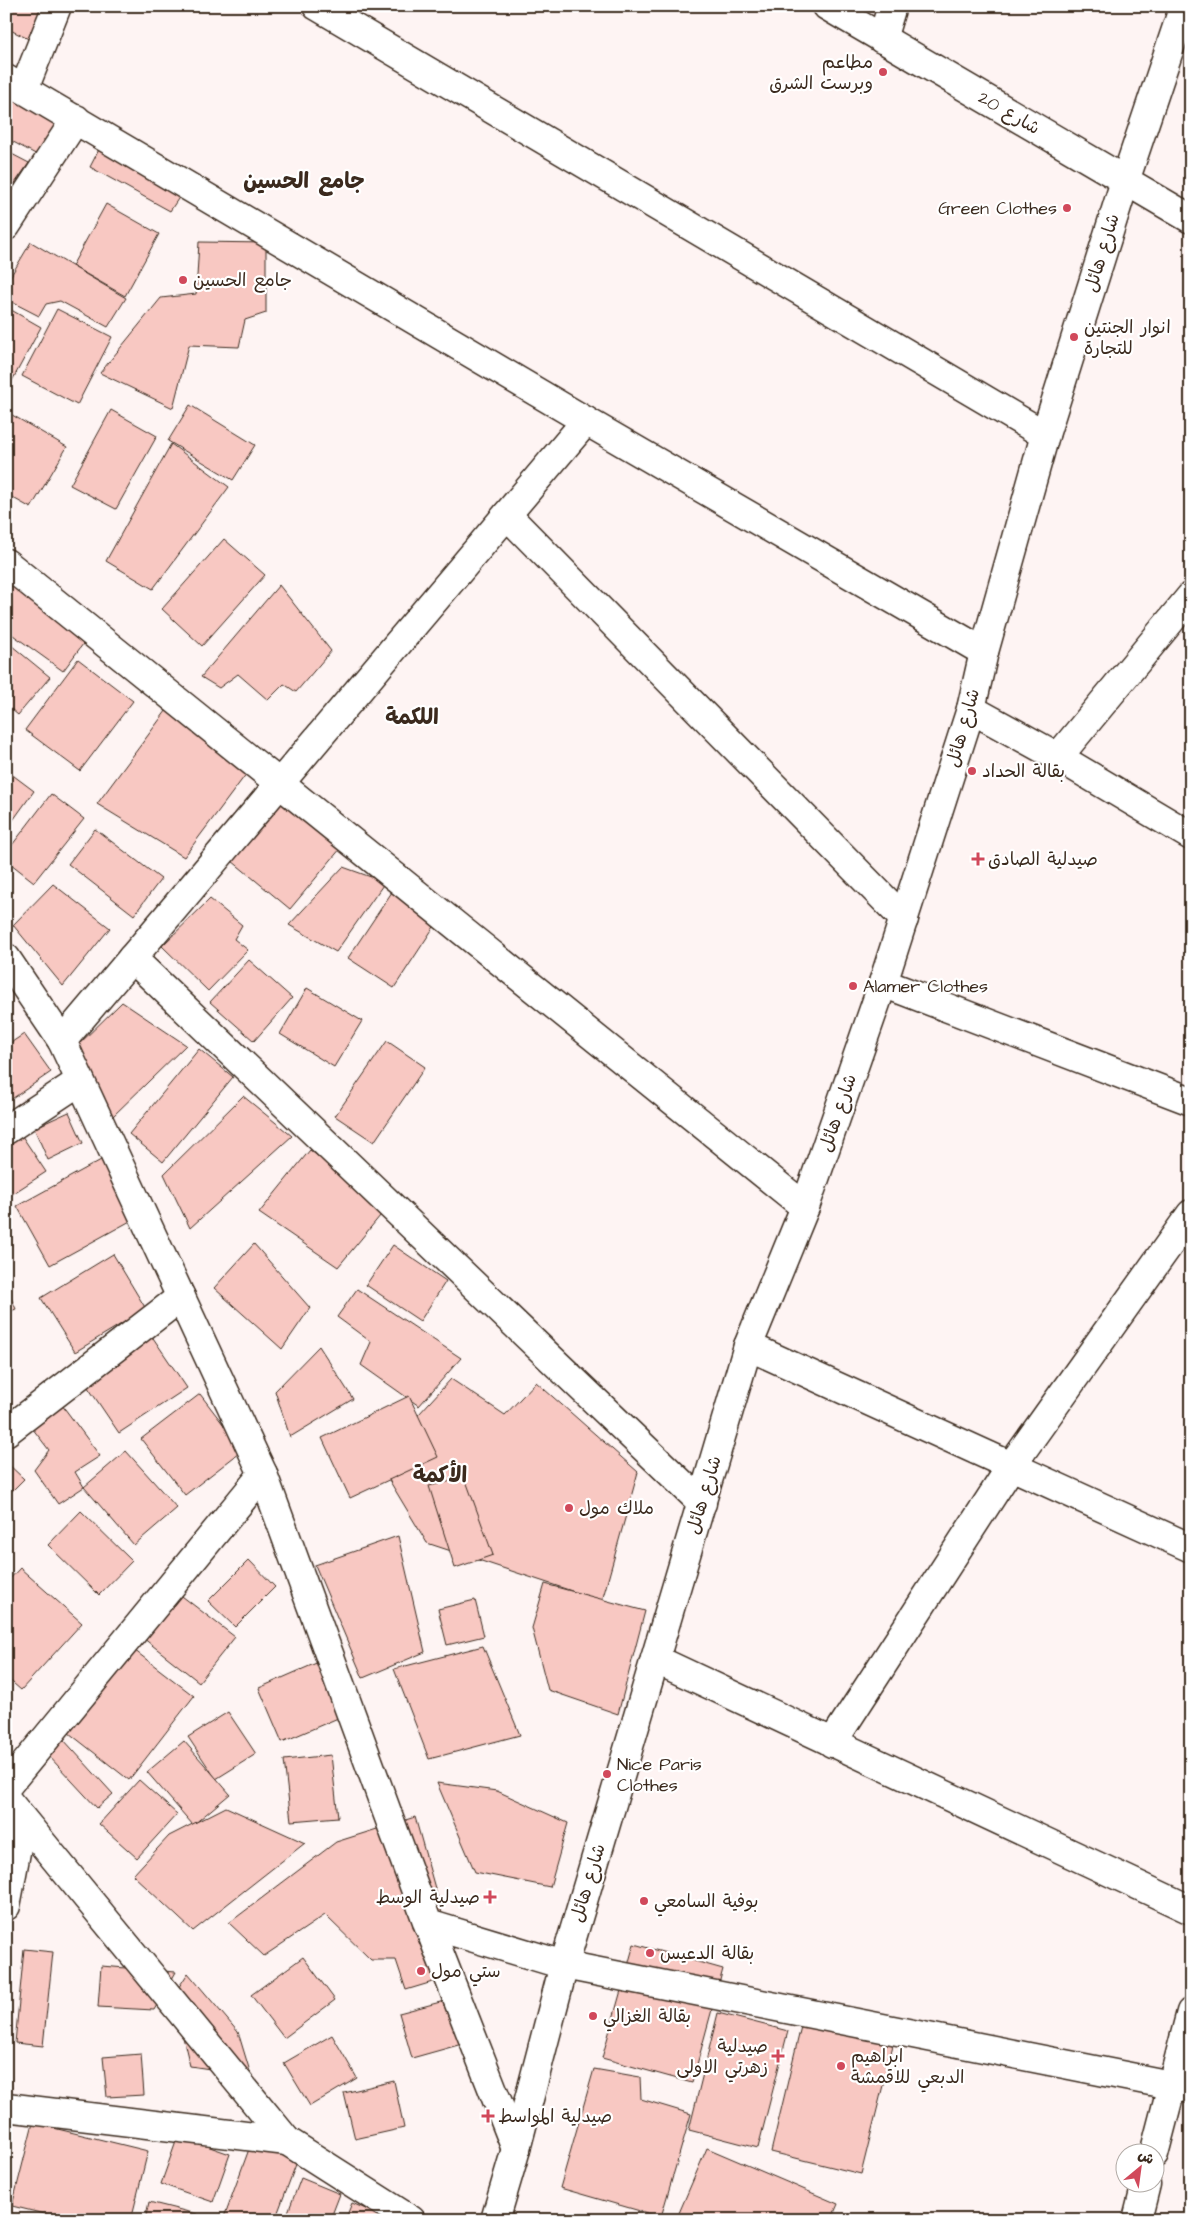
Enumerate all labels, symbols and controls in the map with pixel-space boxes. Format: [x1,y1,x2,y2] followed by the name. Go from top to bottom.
[769,50,873,96] place label: مطاعم وبرست الشرق
[877,66,889,78] marker: مطاعم وبرست الشرق
[973,85,1045,141] street label: شارع 20
[243,166,365,197] district label: جامع الحسين
[938,196,1057,221] place label: Green Clothes
[1061,202,1073,214] marker: Green Clothes
[1078,211,1126,295] street label: شارع هائل
[193,268,292,293] place label: جامع الحسين
[177,274,189,286] marker: جامع الحسين
[1084,315,1171,361] place label: انوار الجنتين للتجارة
[1068,331,1080,343] marker: انوار الجنتين للتجارة
[940,686,986,770] street label: شارع هائل
[385,702,439,733] district label: اللكمة
[982,759,1065,784] place label: بقالة الحداد
[966,765,978,777] marker: بقالة الحداد
[988,847,1098,872] place label: صيدلية الصادق
[972,853,984,865] marker: صيدلية الصادق
[863,974,988,999] place label: Alamer Clothes
[847,980,859,992] marker: Alamer Clothes
[813,1071,863,1155] street label: شارع هائل
[680,1453,728,1537] street label: شارع هائل
[413,1460,467,1491] district label: الأكمة
[579,1496,654,1521] place label: ملاك مول
[563,1502,575,1514] marker: ملاك مول
[617,1752,702,1798] place label: Nice Paris Clothes
[601,1768,613,1780] marker: Nice Paris Clothes
[564,1841,612,1925] street label: شارع هائل
[376,1885,480,1910] place label: صيدلية الوسط
[654,1889,759,1917] place label: بوفية السامعي
[484,1891,496,1903] marker: صيدلية الوسط
[638,1895,650,1907] marker: بوفية السامعي
[660,1941,754,1966] place label: بقالة الدعيس
[644,1947,656,1959] marker: بقالة الدعيس
[431,1959,501,1987] place label: ستي مول
[415,1965,427,1977] marker: ستي مول
[603,2004,691,2032] place label: بقالة الغزالي
[587,2010,599,2022] marker: بقالة الغزالي
[676,2034,768,2083] place label: صيدلية زهرتي الاولى
[851,2044,964,2093] place label: ابراهيم الدبعي للاقمشة
[772,2050,784,2062] marker: صيدلية زهرتي الاولى
[835,2060,847,2072] marker: ابراهيم الدبعي للاقمشة
[498,2104,612,2129] place label: صيدلية المواسط
[482,2110,494,2122] marker: صيدلية المواسط
[1114,2144,1164,2194] north arrow
[1134,2145,1157,2170] text: ش

